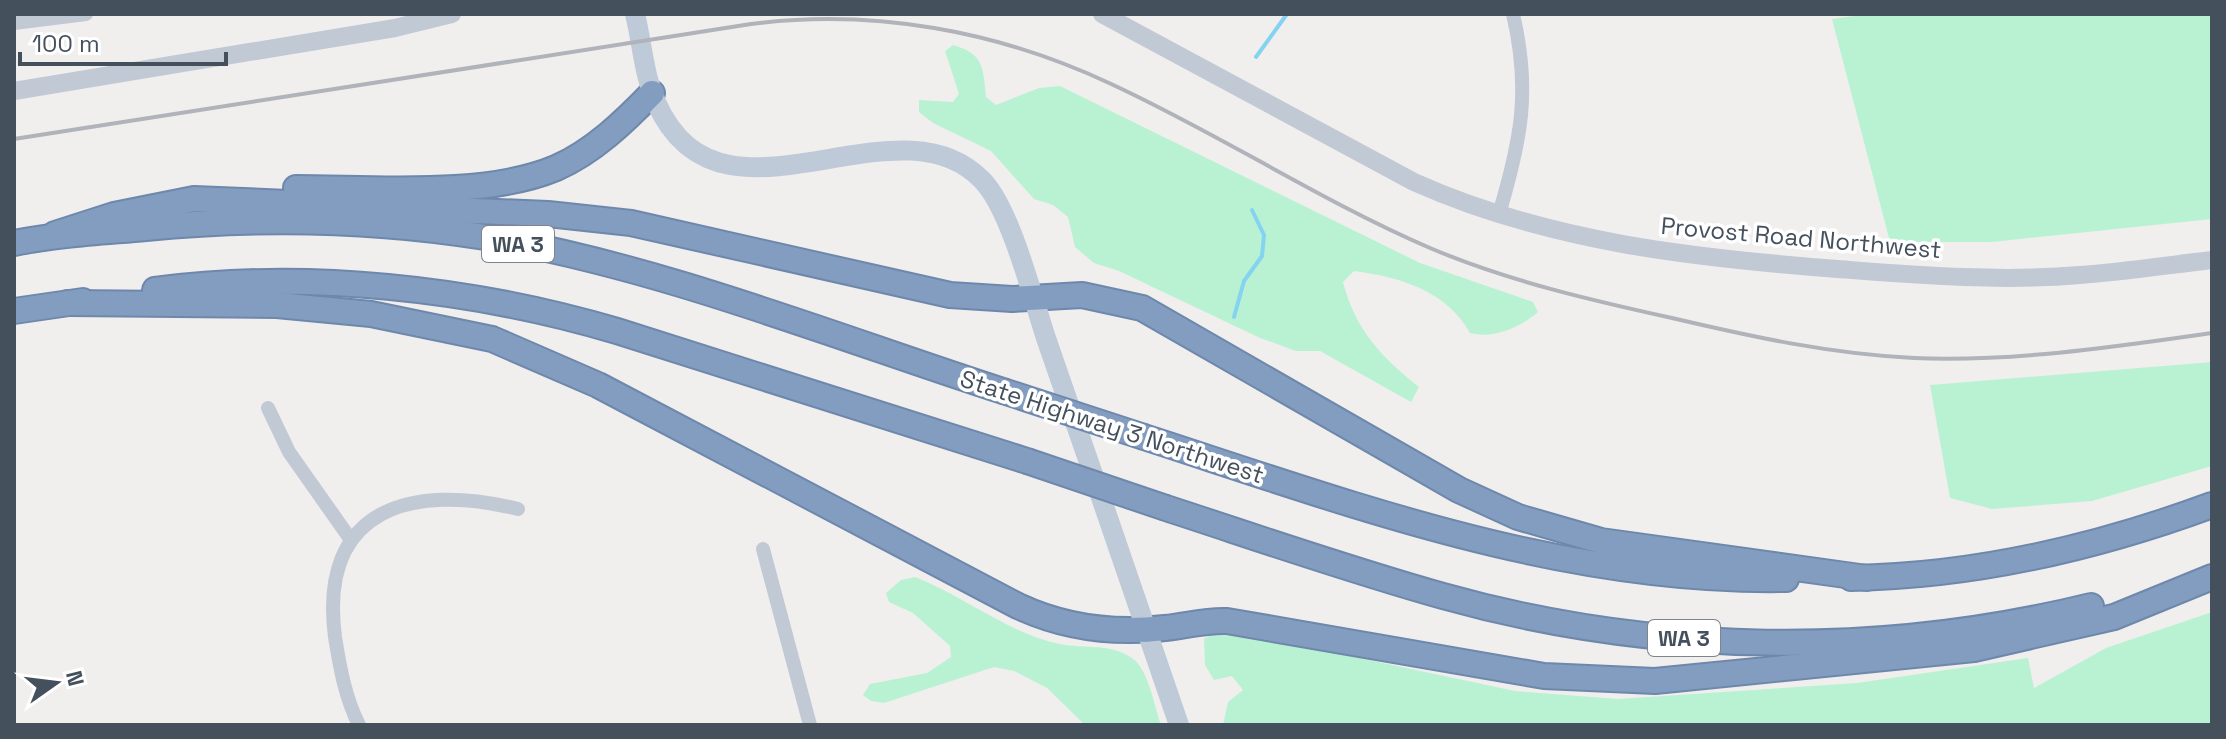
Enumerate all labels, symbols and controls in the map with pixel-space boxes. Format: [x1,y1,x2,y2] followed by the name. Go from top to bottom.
[20,16,226,66] scale bar
[32,28,100,59] text: 100 m
[1660,210,1943,265] street label: Provost Road Northwest
[482,226,554,262] road number: WA 3
[956,363,1268,490] street label: State Highway 3 Northwest
[1648,620,1720,656] road number: WA 3
[16,643,96,723] north arrow
[60,668,91,689] text: N

